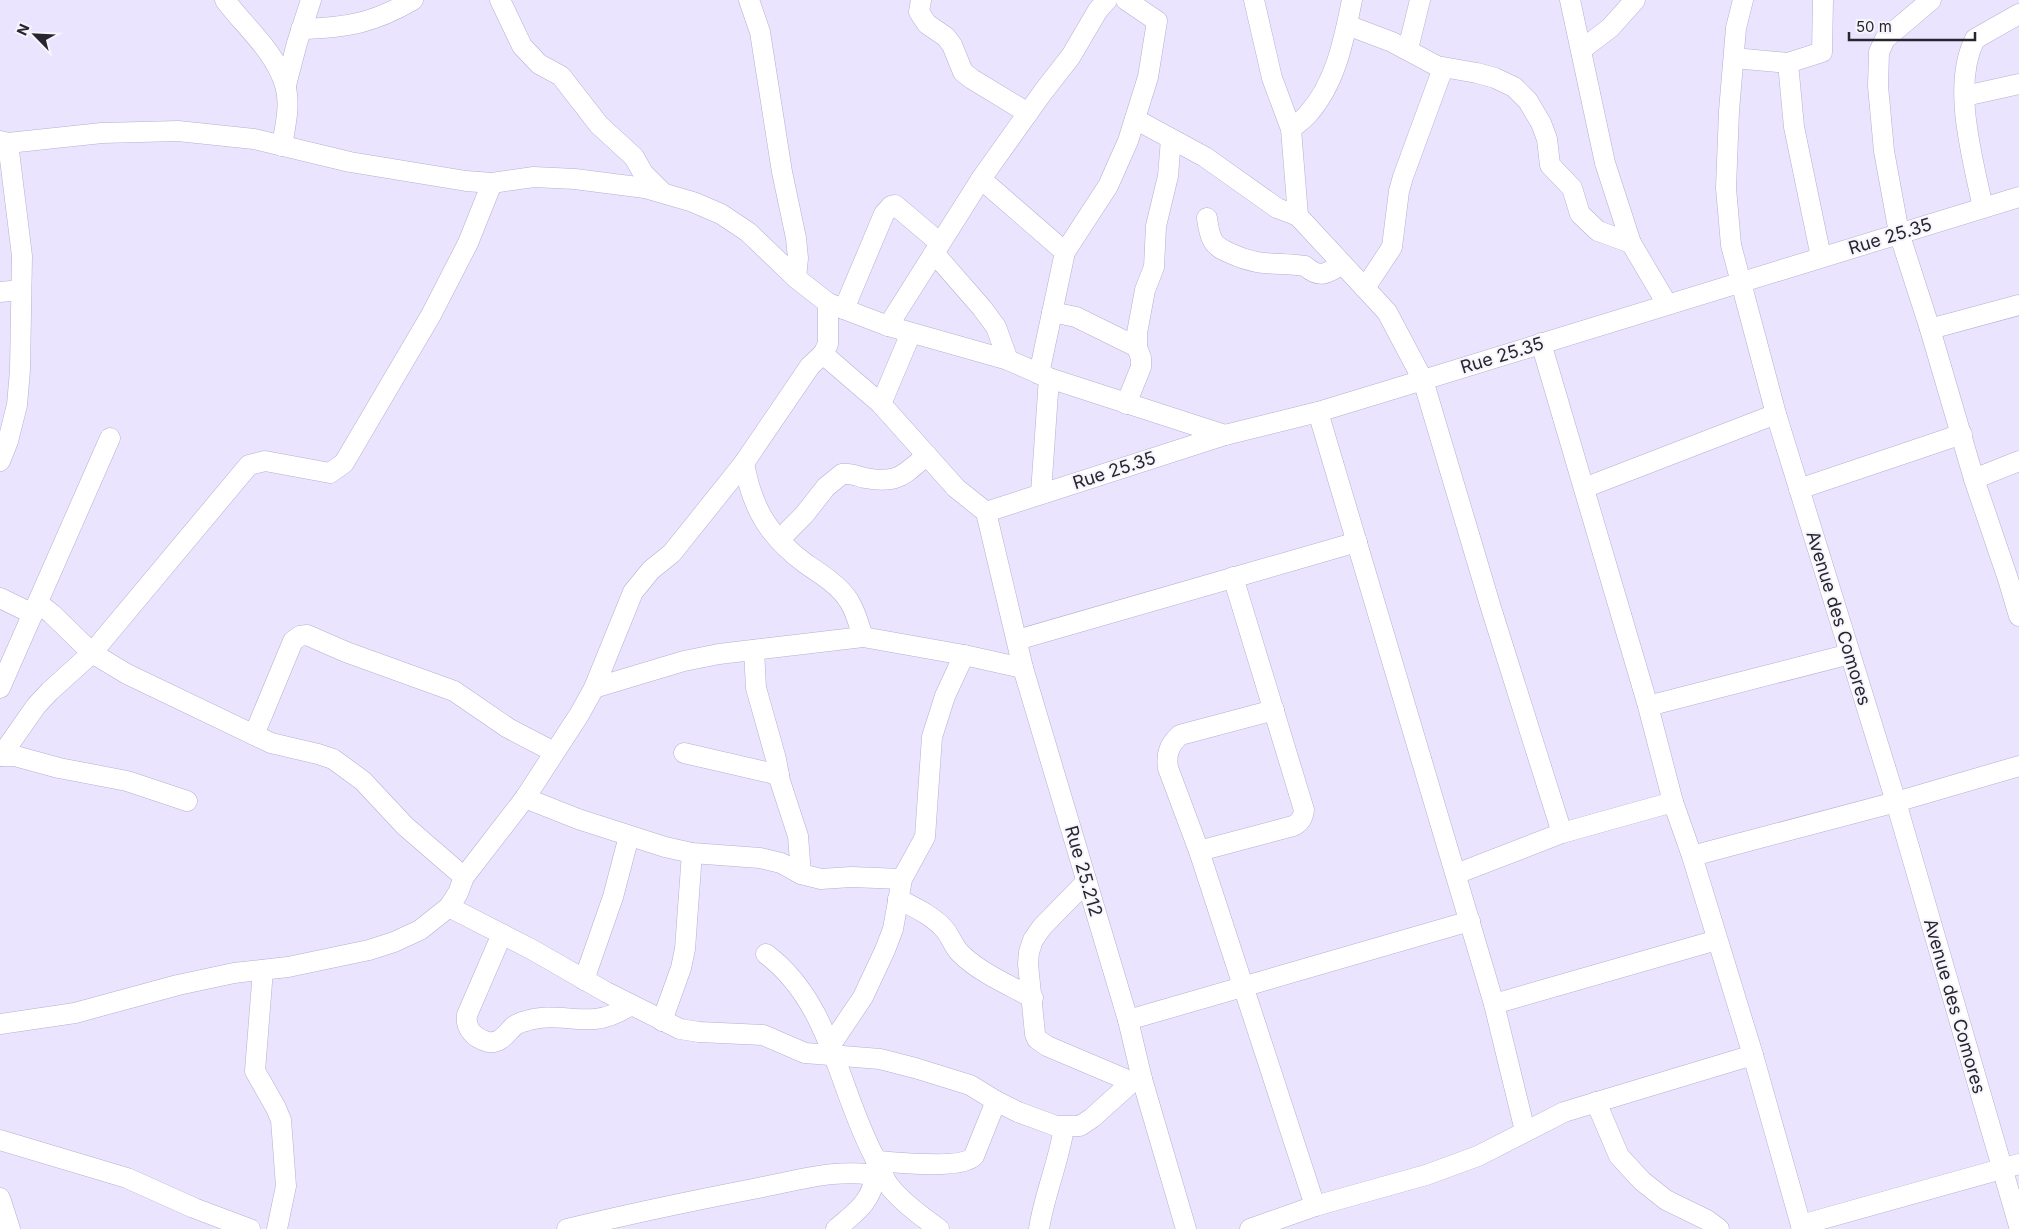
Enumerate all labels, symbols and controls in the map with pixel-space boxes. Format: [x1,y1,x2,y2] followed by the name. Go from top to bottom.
[10,10,60,60] north arrow
[1849,10,1975,42] scale bar
[1856,17,1892,36] text: 50 m
[13,21,33,38] text: N
[1846,213,1934,259] street label: Rue 25.35
[1458,332,1546,378] street label: Rue 25.35
[1070,447,1158,493] street label: Rue 25.35
[1802,528,1876,708] street label: Avenue des Comores
[1061,823,1107,919] street label: Rue 25.212
[1920,916,1990,1096] street label: Avenue des Comores

